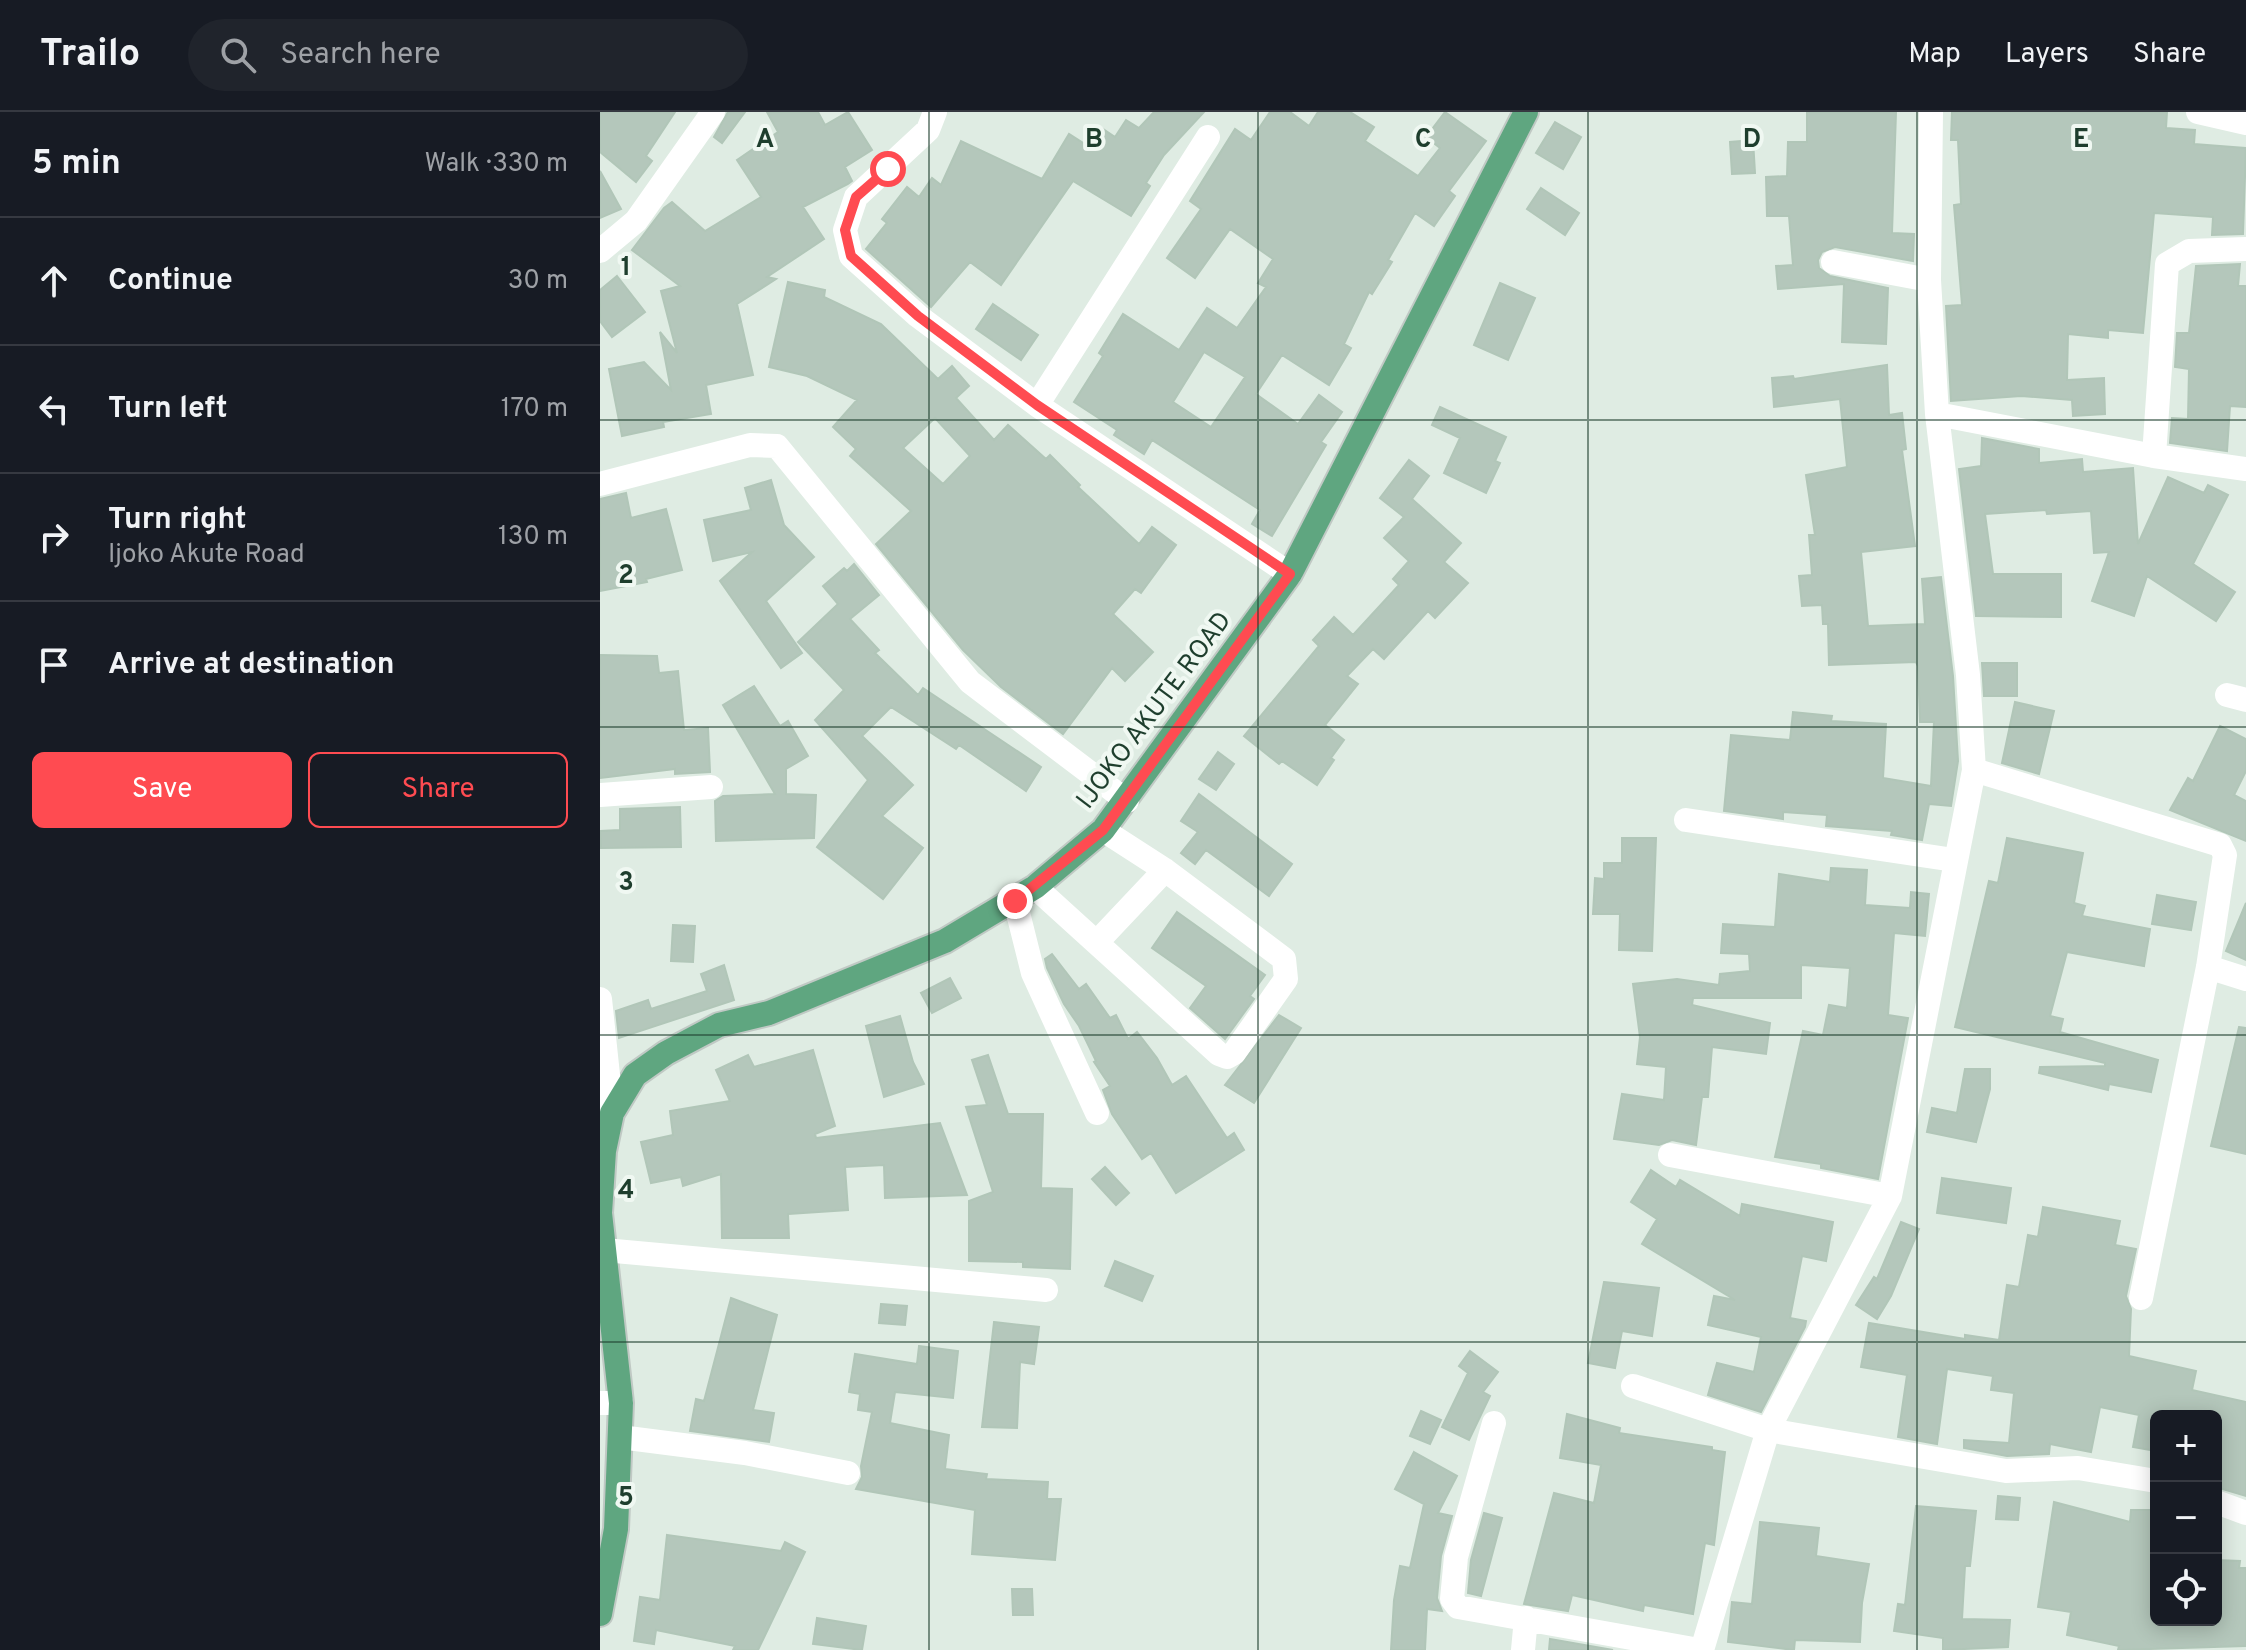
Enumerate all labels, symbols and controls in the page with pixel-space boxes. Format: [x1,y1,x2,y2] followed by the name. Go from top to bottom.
[188,19,748,91] search box
[40,31,140,80] text: Trailo
[216,33,260,77] icon: search
[280,37,441,74] text: Search here
[1908,37,1961,73] text: Map
[2005,37,2089,73] text: Layers
[2133,37,2206,73] text: Share
[756,124,774,157] text: A
[1085,124,1103,157] text: B
[1415,124,1431,157] text: C
[1743,124,1761,157] text: D
[2073,124,2089,157] text: E
[32,143,121,186] text: 5 min
[424,148,568,181] text: Walk · 330 m
[870,151,906,187] route start
[621,252,631,285] text: 1
[32,259,76,303] icon: ahead
[108,263,233,300] text: Continue
[508,265,568,298] text: 30 m
[32,387,76,431] icon: left
[108,391,228,428] text: Turn left
[501,393,568,426] text: 170 m
[108,502,246,539] text: Turn right
[32,515,76,559] icon: right
[498,521,568,554] text: 130 m
[108,539,305,572] text: Ijoko Akute Road
[618,560,634,593] text: 2
[1070,606,1240,816] street label: IJOKO AKUTE ROAD
[32,643,76,687] icon: arrive
[108,647,394,684] text: Arrive at destination
[32,752,292,828] button: Save
[308,752,568,828] button: Share
[618,867,634,900] text: 3
[997,883,1033,919] route end
[618,1175,634,1208] text: 4
[2150,1410,2222,1626] map controls
[2150,1410,2222,1482] button: +
[618,1482,634,1515] text: 5
[2150,1482,2222,1554] button: −
[2150,1554,2222,1626] button: locate

